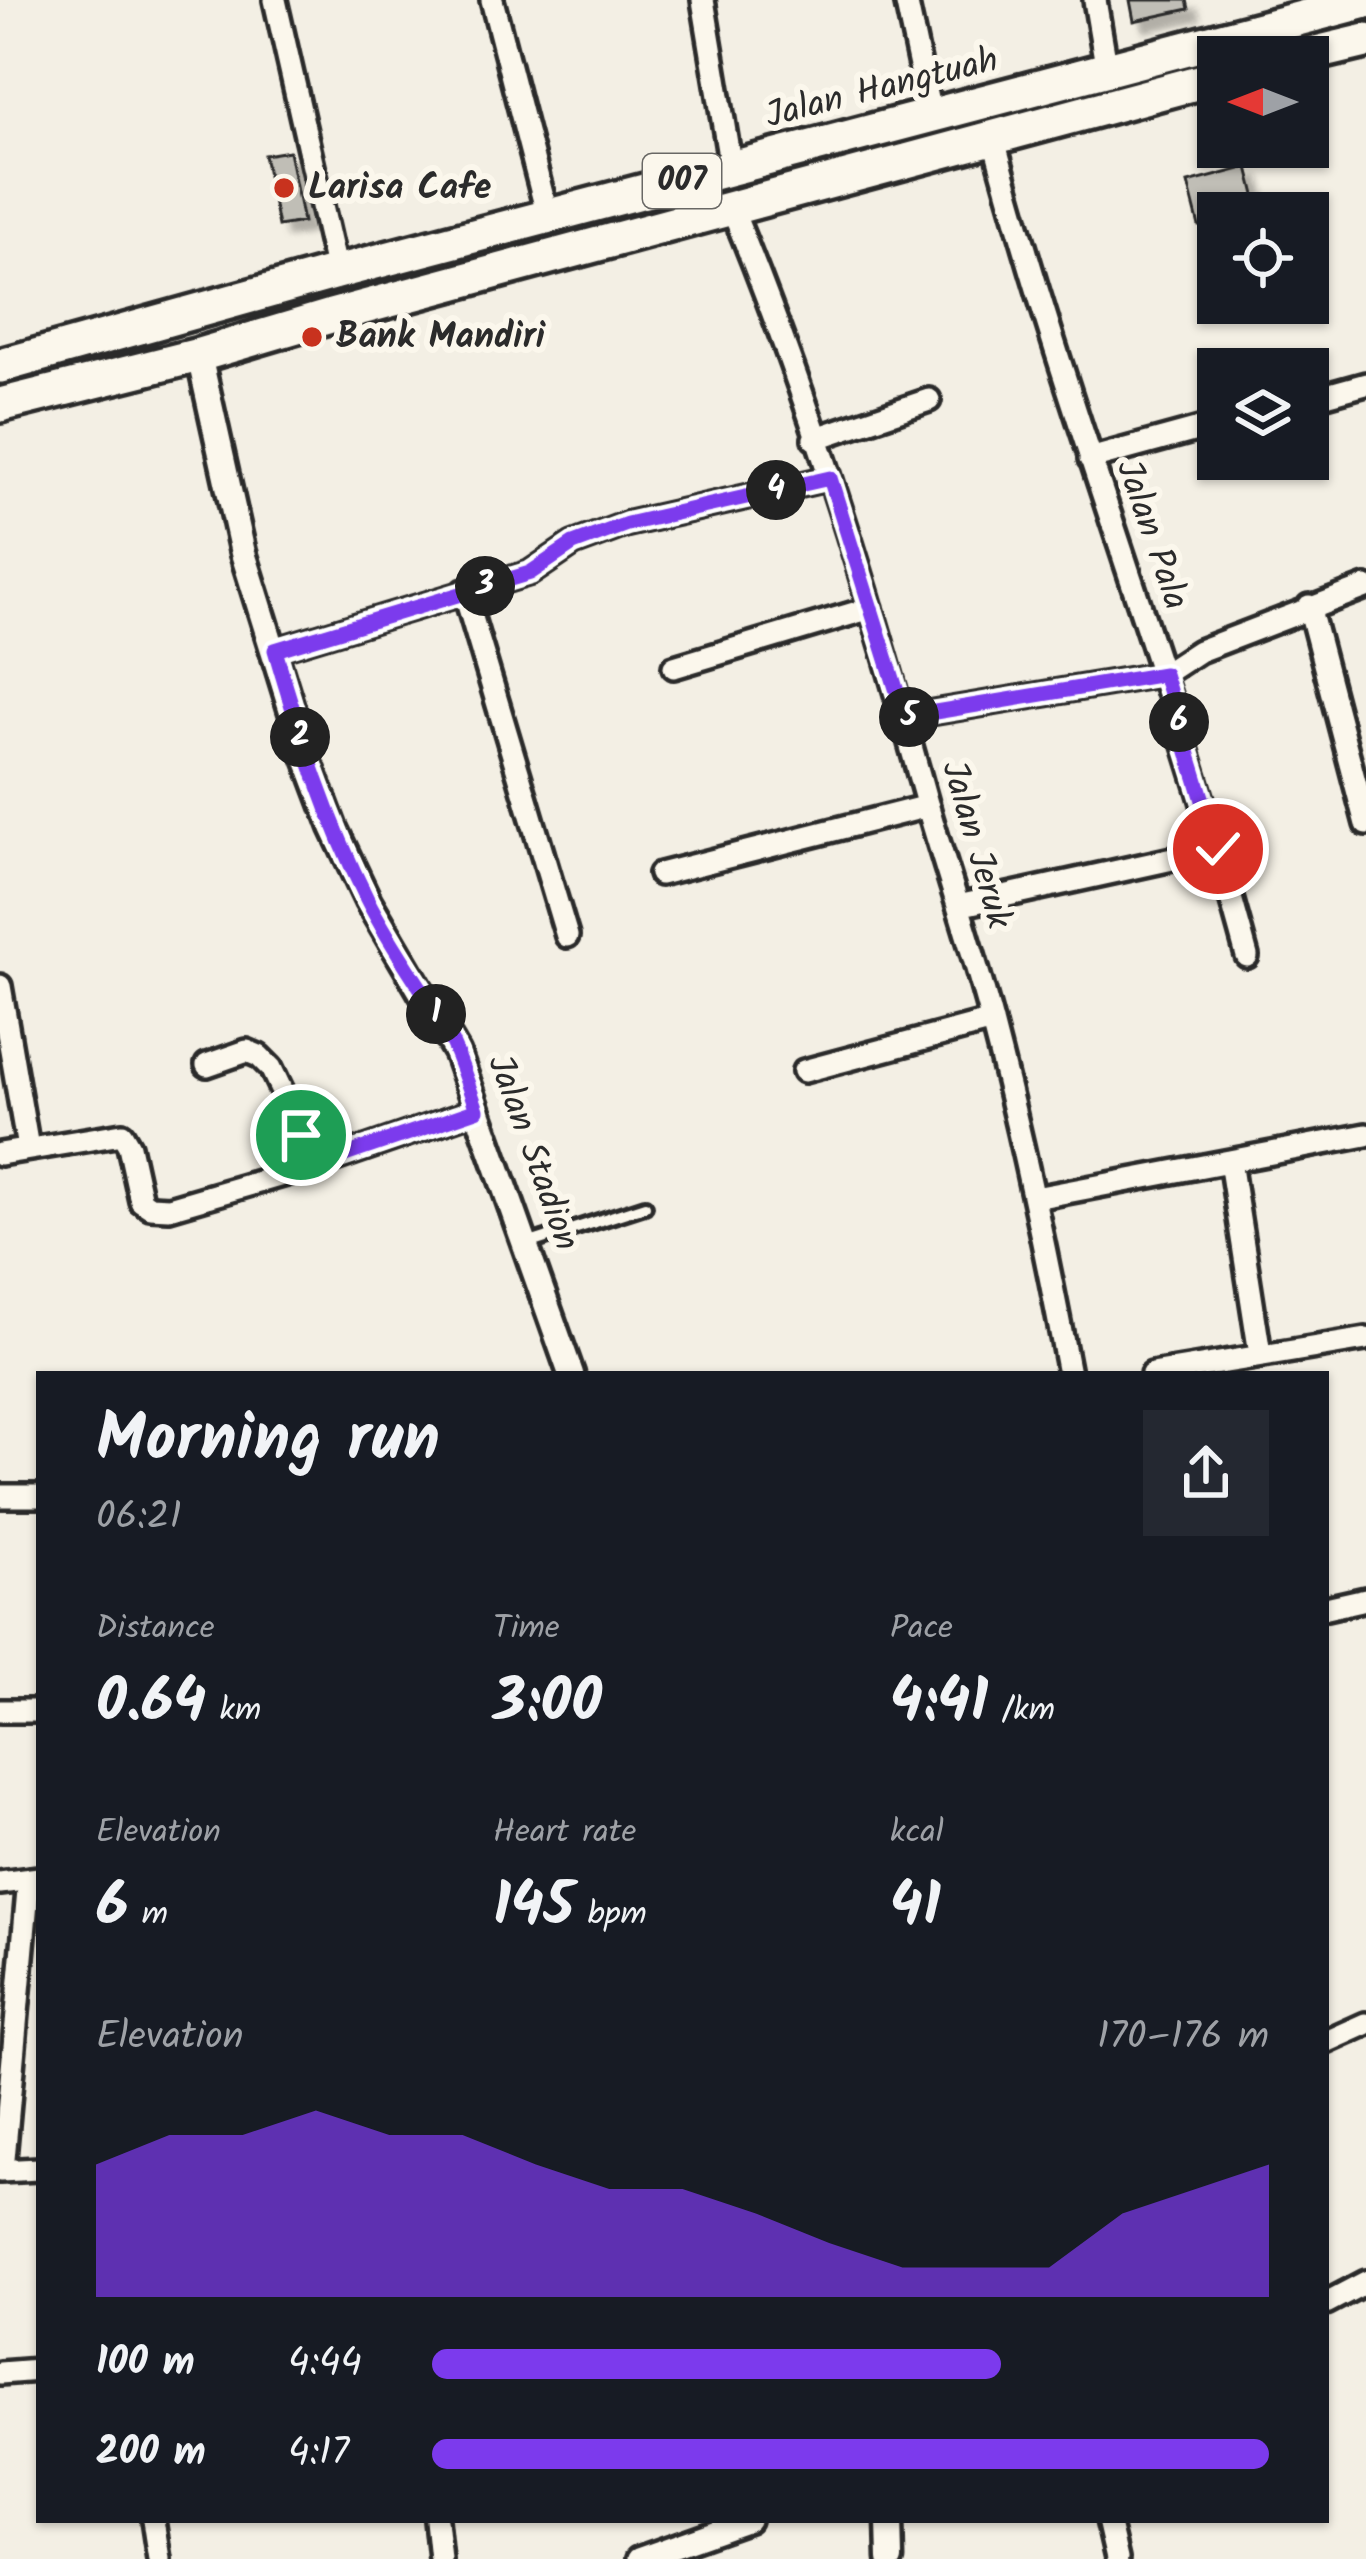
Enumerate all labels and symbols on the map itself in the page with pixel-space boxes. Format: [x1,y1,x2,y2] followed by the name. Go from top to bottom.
[760,33,1004,145] street label: Jalan Hangtuah
[1197,36,1329,168] north arrow
[643,154,721,208] road number: 007
[308,160,492,217] place label: Larisa Cafe
[271,175,297,201] marker: Larisa Cafe
[336,309,546,366] place label: Bank Mandiri
[299,324,325,350] marker: Bank Mandiri
[1099,452,1203,618] street label: Jalan Pala
[746,460,806,520] pin: 4
[455,556,515,616] pin: 3
[879,687,939,747] pin: 5
[1149,692,1209,752] pin: 6
[270,707,330,767] pin: 2
[924,754,1026,937] street label: Jalan Jeruk
[1167,798,1269,900] pin
[406,984,466,1044] pin: 1
[470,1047,594,1259] street label: Jalan Stadion
[250,1084,352,1186] pin

